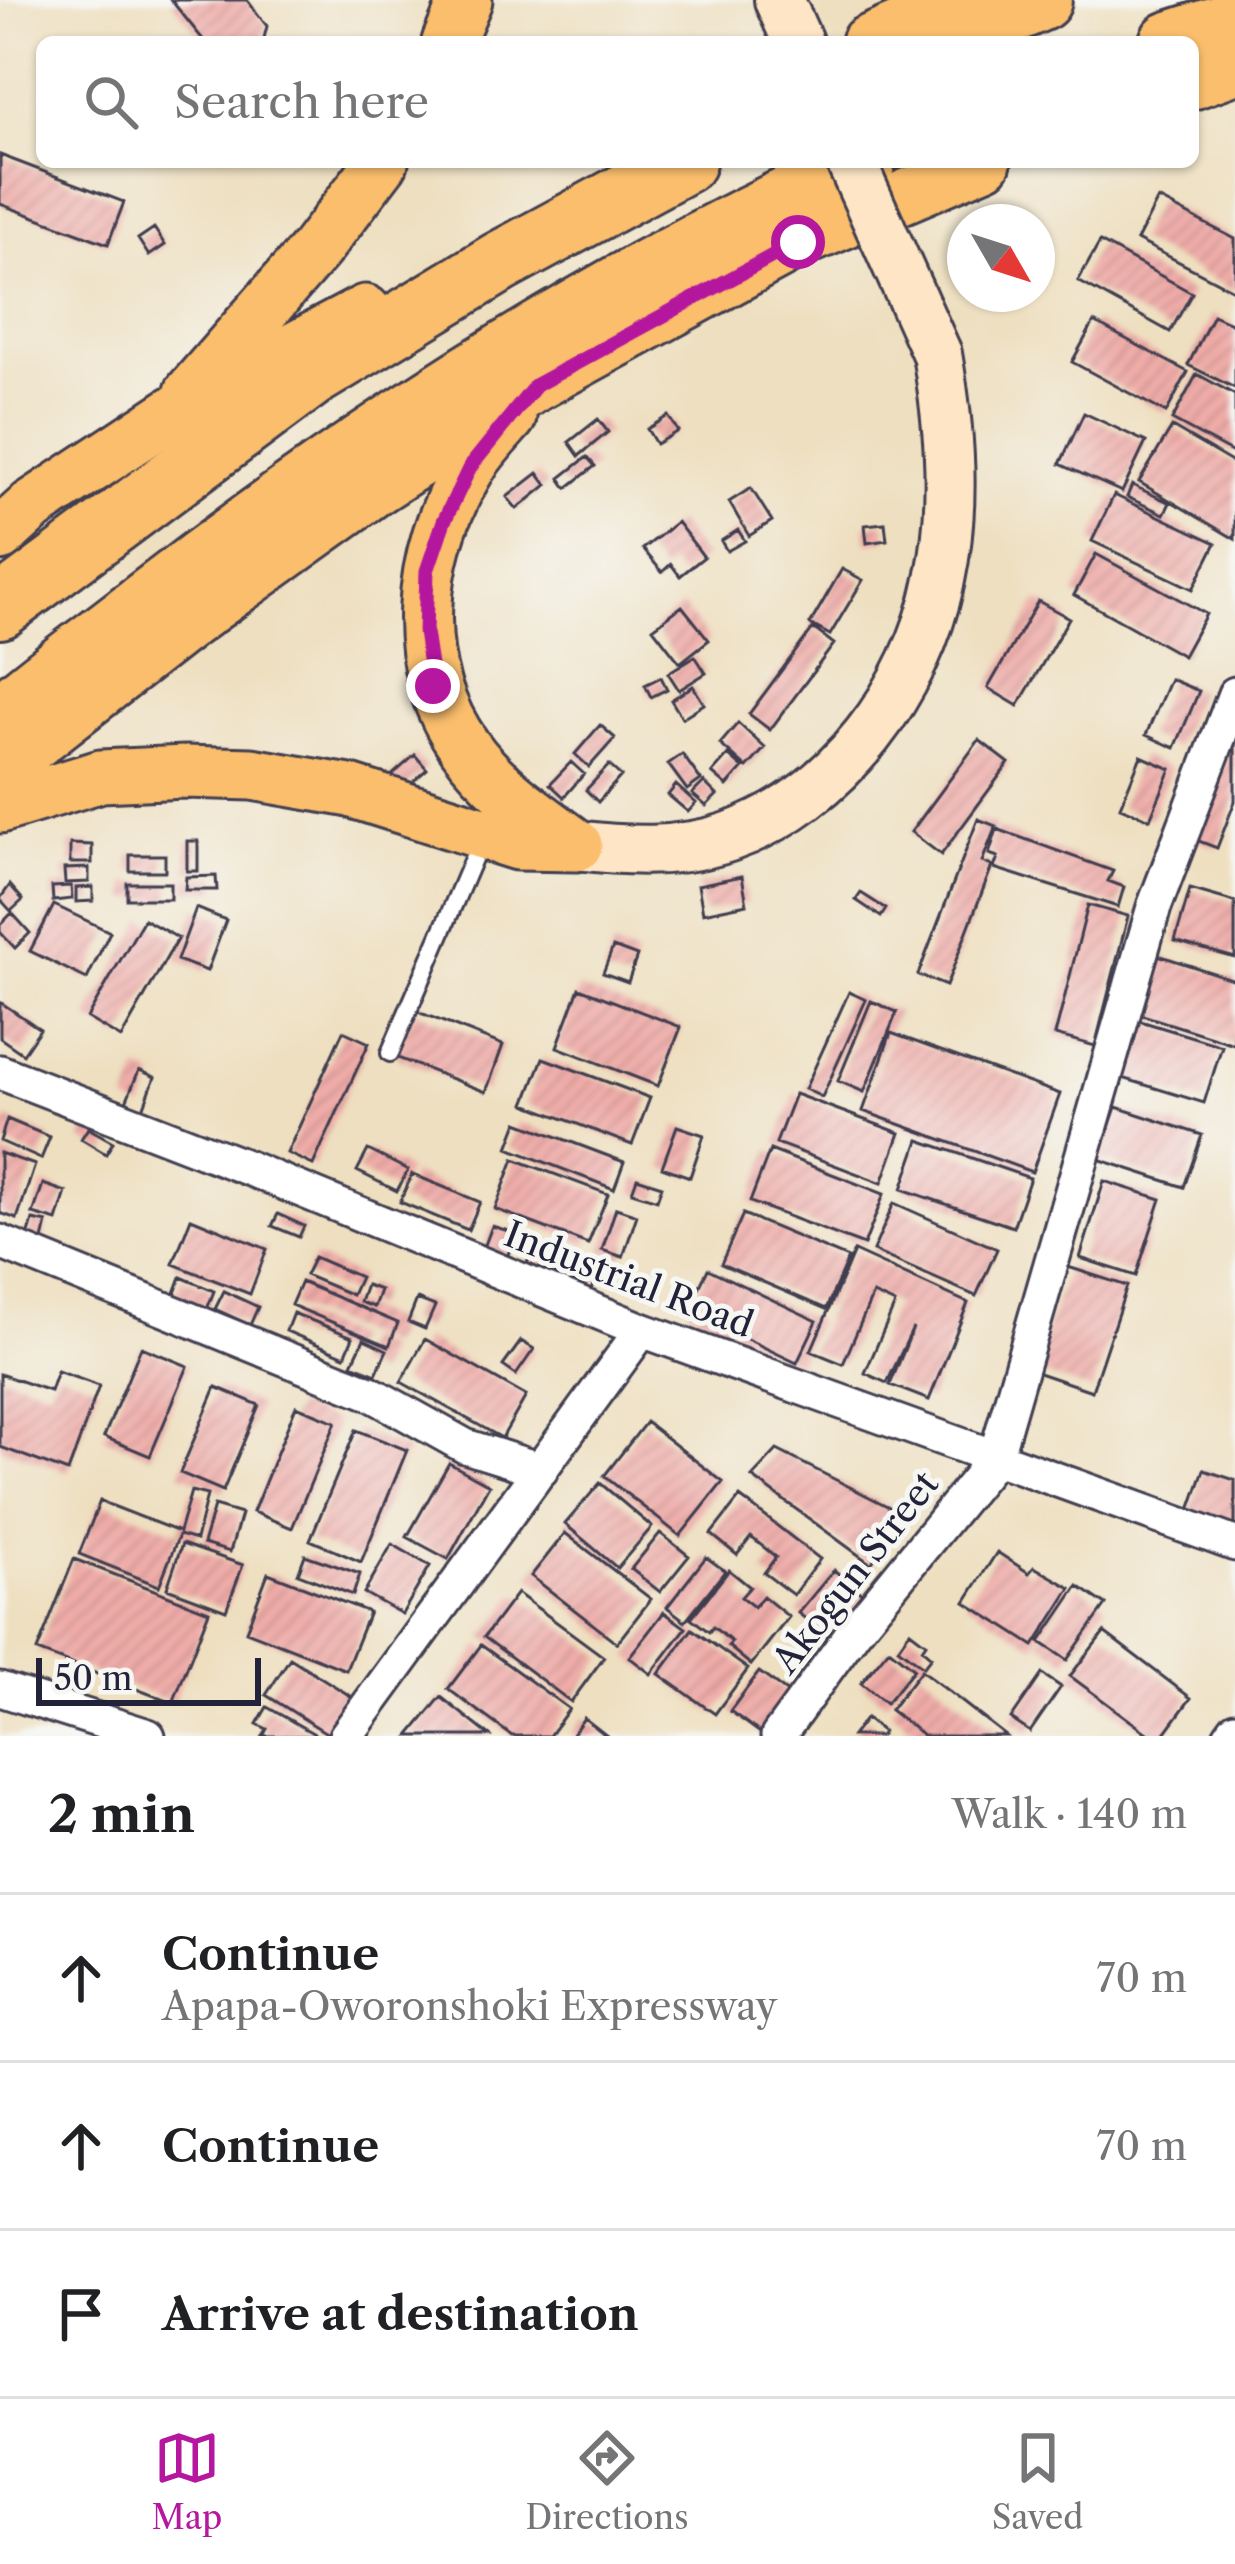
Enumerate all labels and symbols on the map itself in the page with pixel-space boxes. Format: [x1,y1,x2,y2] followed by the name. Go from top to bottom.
[947,204,1055,312] north arrow
[771,215,825,269] route start
[406,659,460,713] route end
[498,1211,760,1347] street label: Industrial Road
[762,1462,947,1682] street label: Akogun Street
[36,1652,261,1705] scale bar

